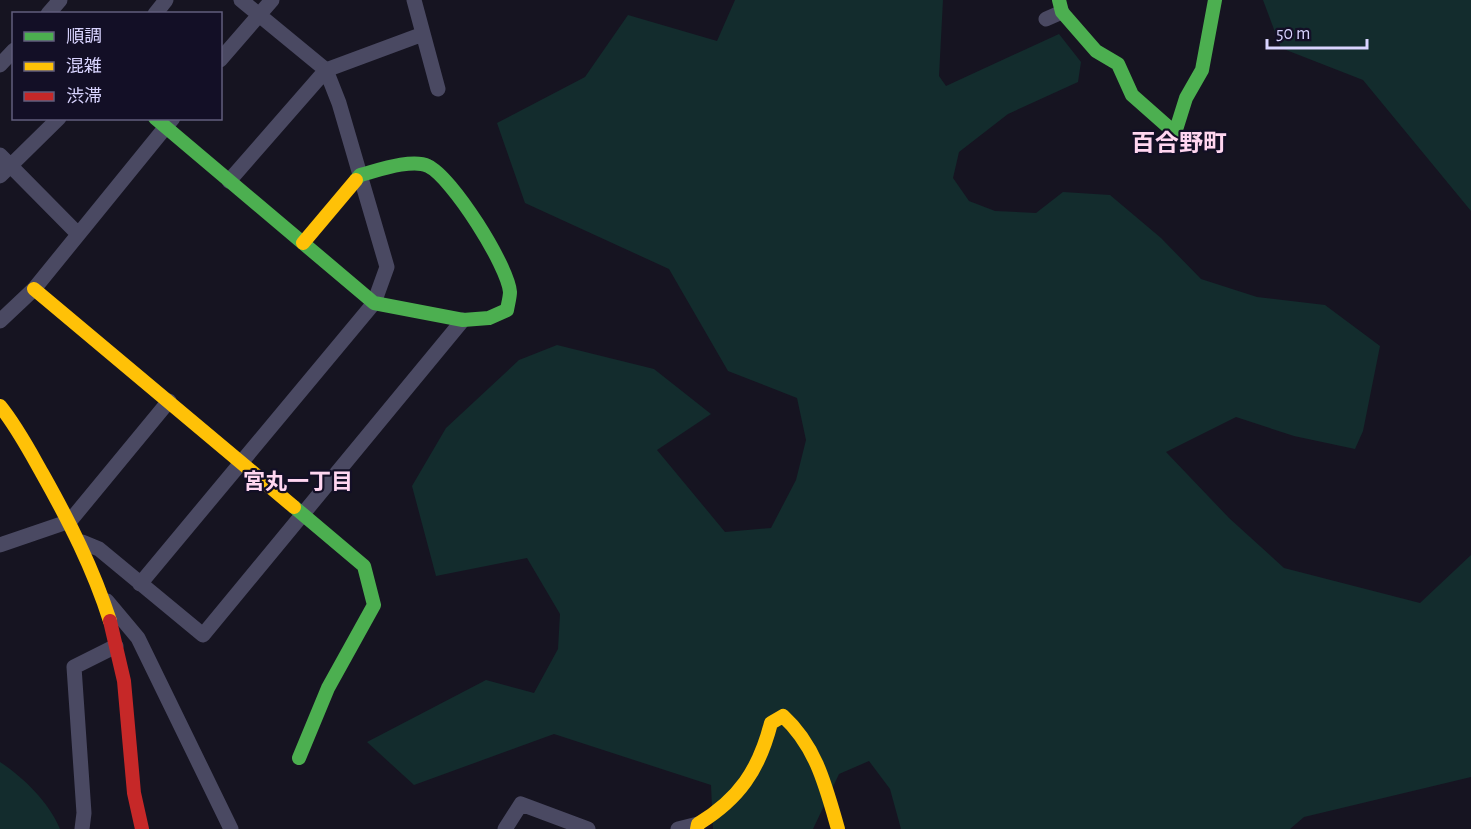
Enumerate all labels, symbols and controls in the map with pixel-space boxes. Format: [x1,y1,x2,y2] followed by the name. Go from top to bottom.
[12,12,222,120] legend
[1267,12,1368,50] scale bar
[1276,25,1310,43] text: 50 m
[66,28,102,46] text: 順調
[66,56,102,76] text: 混雑
[66,87,102,106] text: 渋滞
[1131,130,1227,156] district label: 百合野町
[243,470,353,493] district label: 宮丸一丁目

